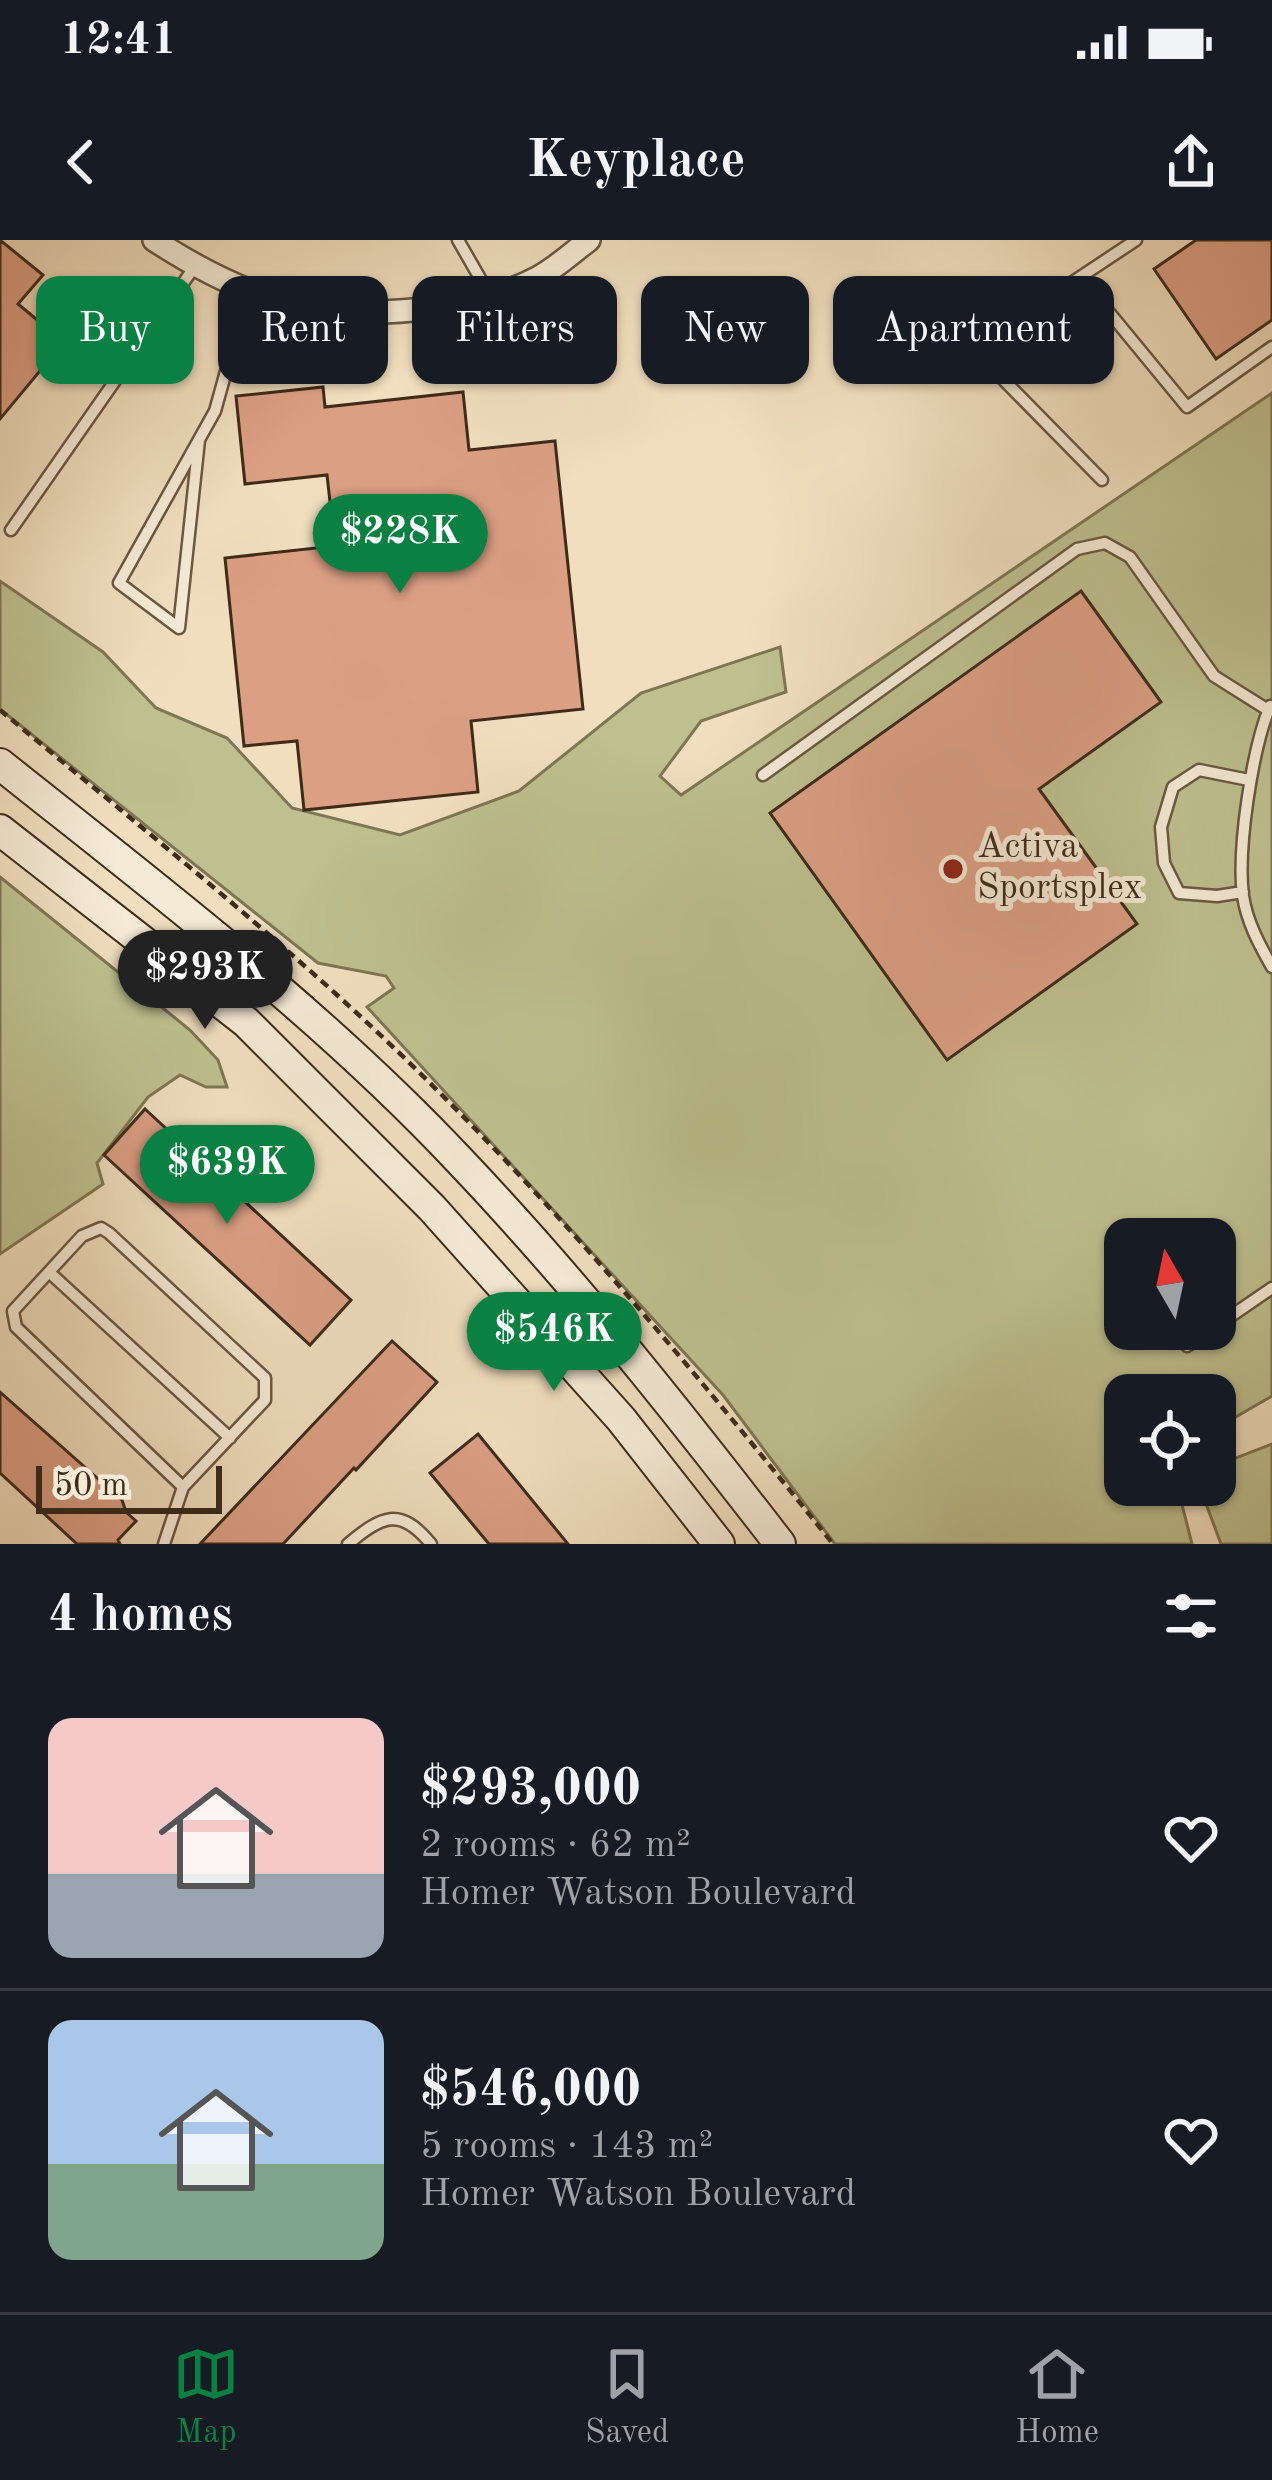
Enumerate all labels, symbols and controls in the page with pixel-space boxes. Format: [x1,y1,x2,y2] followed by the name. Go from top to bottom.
[60,19,177,64] text: 12:41
[48,129,114,195] icon: back
[1158,129,1224,195] icon: share
[526,135,746,189] text: Keyplace
[36,276,194,384] chip: Buy
[218,276,388,384] chip: Rent
[412,276,617,384] chip: Filters
[641,276,809,384] chip: New
[833,276,1114,384] chip: Apartment
[316,494,484,596] pin: $228K
[340,513,460,552] text: $228K
[977,830,1142,907] place label: Activa Sportsplex
[940,856,966,882] marker: Activa Sportsplex
[121,930,289,1032] pin: $293K
[145,949,265,988] text: $293K
[143,1125,311,1227] pin: $639K
[167,1144,287,1183] text: $639K
[1104,1218,1236,1350] north arrow
[1104,1218,1236,1506] map controls
[470,1292,638,1394] pin: $546K
[494,1311,614,1350] text: $546K
[1104,1374,1236,1506] button: locate
[36,1460,222,1513] scale bar
[54,1470,128,1503] text: 50 m
[1158,1583,1224,1649] icon: filters
[48,1591,233,1642] text: 4 homes
[420,1765,641,1816] text: $293,000
[144,1766,288,1910] icon: home
[1158,1805,1224,1871] icon: heart
[420,1826,691,1865] text: 2 rooms · 62 m²
[420,1874,856,1913] text: Homer Watson Boulevard
[420,2066,641,2117] text: $546,000
[144,2068,288,2212] icon: home
[1158,2107,1224,2173] icon: heart
[420,2127,713,2166] text: 5 rooms · 143 m²
[420,2175,856,2214] text: Homer Watson Boulevard
[173,2341,239,2454] tab: Map
[585,2341,669,2454] tab: Saved
[1015,2341,1099,2454] tab: Home

